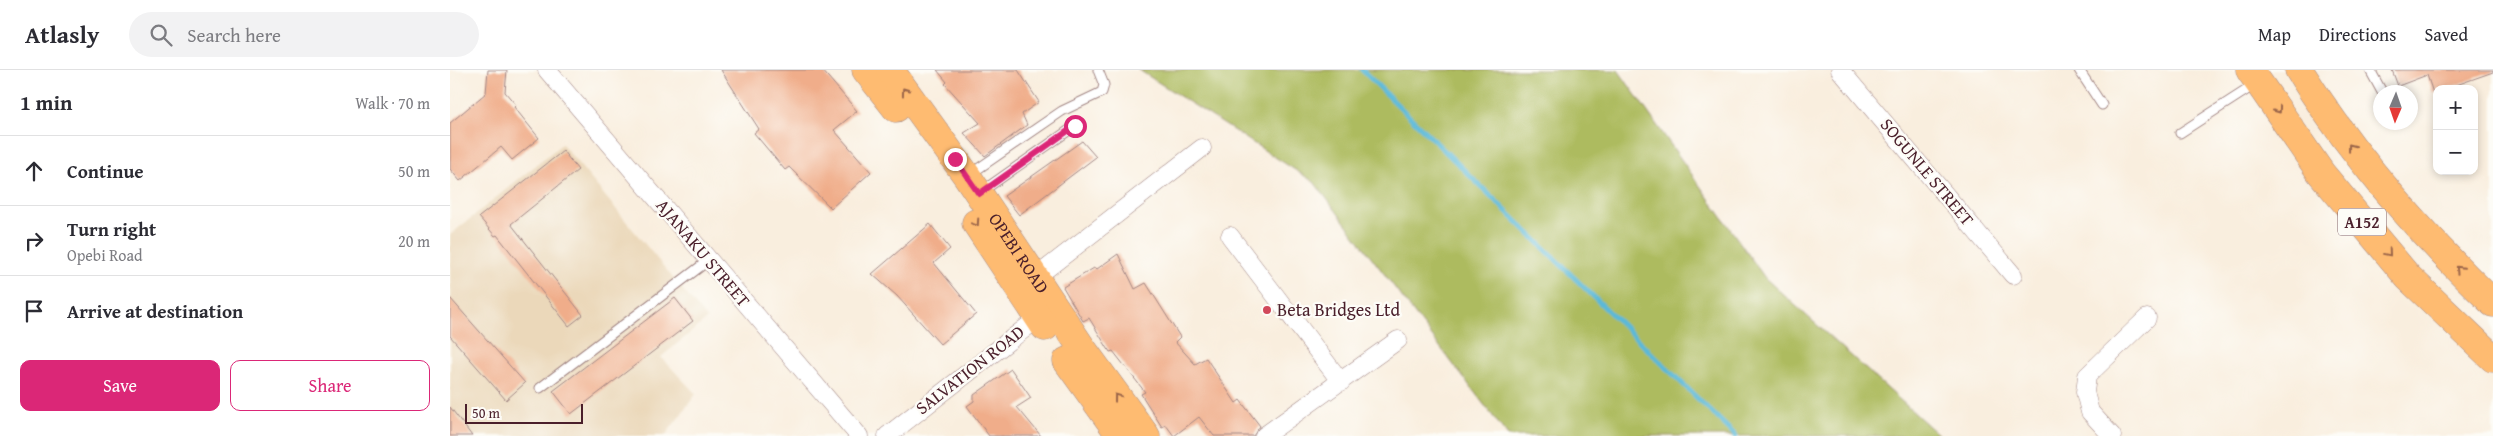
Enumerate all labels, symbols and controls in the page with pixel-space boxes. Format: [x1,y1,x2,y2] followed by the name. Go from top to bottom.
[129,12,479,57] search box
[25,17,99,52] text: Atlasly
[147,21,175,49] icon: search
[187,21,281,49] text: Search here
[2258,21,2291,48] text: Map
[2319,21,2396,48] text: Directions
[2424,21,2468,48] text: Saved
[2373,85,2418,130] north arrow
[2433,85,2478,175] map controls
[2433,85,2478,130] button: +
[20,87,72,118] text: 1 min
[902,87,911,97] one-way arrow
[355,91,430,115] text: Walk · 70 m
[2272,104,2281,114] one-way arrow
[1874,112,1981,231] street label: SOGUNLE STREET
[1064,115,1087,138] route start
[2433,130,2478,175] button: −
[2348,143,2357,153] one-way arrow
[944,148,967,171] route end
[20,157,48,185] icon: ahead
[67,157,144,185] text: Continue
[398,159,430,183] text: 50 m
[650,193,757,313] street label: AJANAKU STREET
[982,207,1056,299] street label: OPEBI ROAD
[2338,208,2386,236] road number: A152
[67,215,156,243] text: Turn right
[970,217,979,227] one-way arrow
[20,227,48,255] icon: right
[398,229,430,253] text: 20 m
[67,243,143,267] text: Opebi Road
[2382,247,2390,256] one-way arrow
[2456,265,2465,274] one-way arrow
[1277,296,1400,323] place label: Beta Bridges Ltd
[20,297,48,325] icon: arrive
[67,297,243,325] text: Arrive at destination
[1261,304,1273,316] marker: Beta Bridges Ltd
[909,318,1030,421] street label: SALVATION ROAD
[20,360,220,411] button: Save
[230,360,430,411] button: Share
[1114,394,1122,403] one-way arrow
[465,401,582,424] scale bar
[472,403,500,423] text: 50 m

